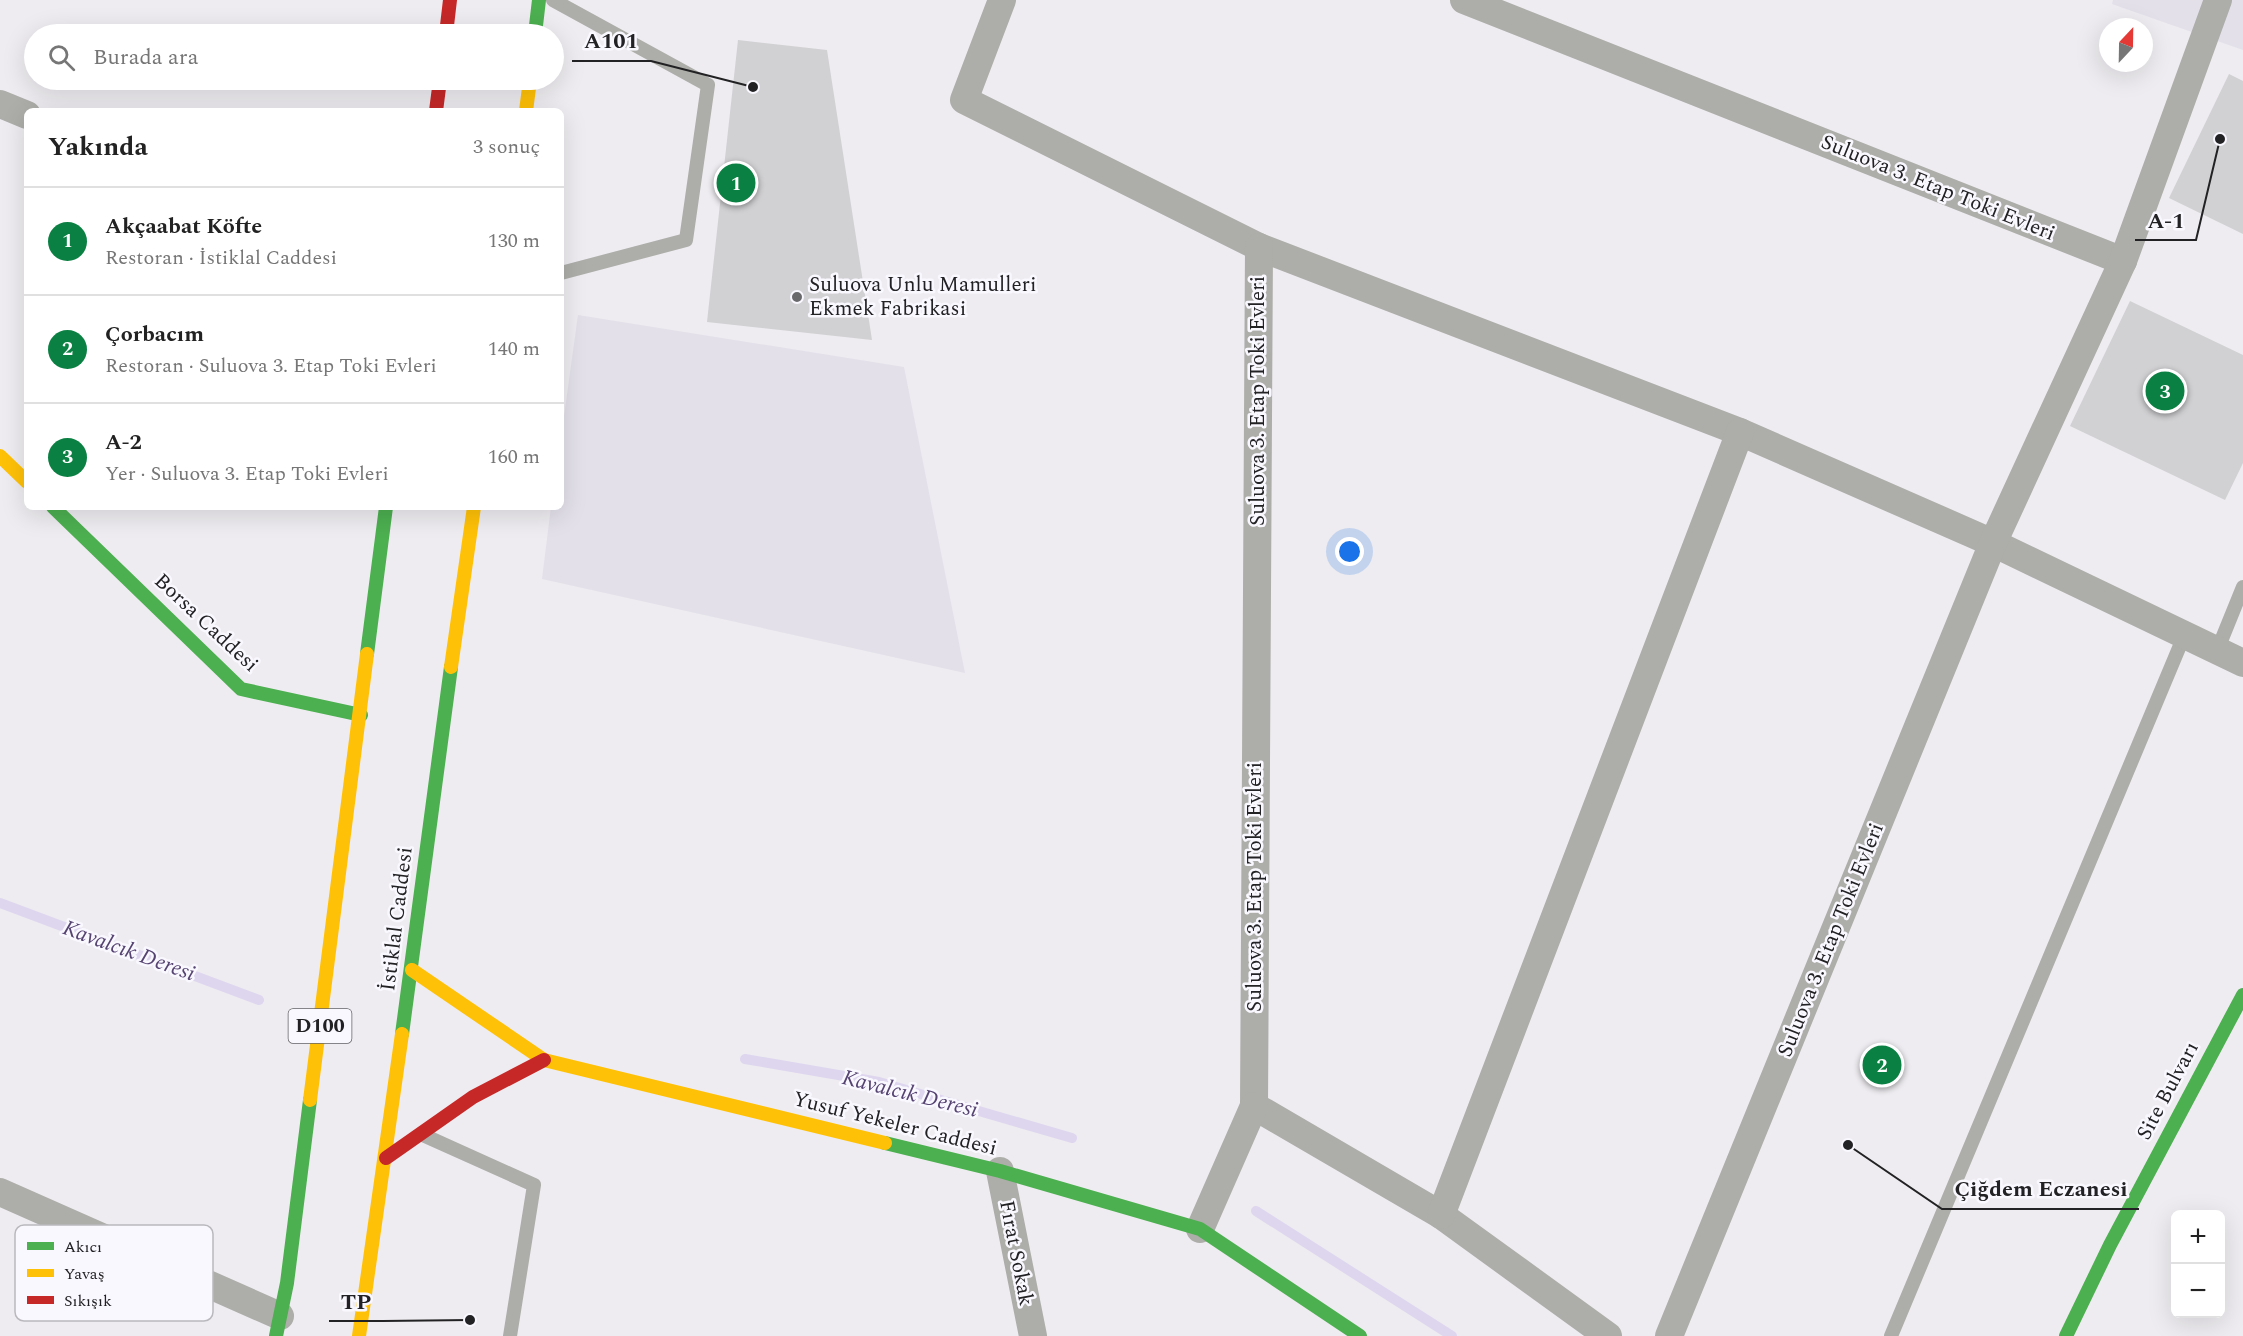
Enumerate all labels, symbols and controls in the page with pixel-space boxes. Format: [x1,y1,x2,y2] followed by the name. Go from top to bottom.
[2099,18,2153,72] north arrow
[572,21,651,61] callout: A101
[24,24,564,90] search box
[584,25,638,58] text: A101
[45,41,78,74] icon: search
[93,41,199,74] text: Burada ara
[1816,126,2060,250] street label: Suluova 3. Etap Toki Evleri
[48,127,148,167] text: Yakında
[473,132,540,162] text: 3 sonuç
[716,160,756,206] pin: 1
[2135,200,2196,240] callout: A-1
[2148,205,2184,238] text: A-1
[105,210,262,243] text: Akçaabat Köfte
[62,226,73,256] text: 1
[488,226,540,256] text: 130 m
[105,243,337,273] text: Restoran · İstiklal Caddesi
[809,269,1037,325] place label: Suluova Unlu Mamulleri Ekmek Fabrikasi
[1242,276,1274,526] street label: Suluova 3. Etap Toki Evleri
[790,290,804,304] marker: Suluova Unlu Mamulleri Ekmek Fabrikasi
[105,318,204,351] text: Çorbacım
[62,334,73,364] text: 2
[488,334,540,364] text: 140 m
[105,351,437,381] text: Restoran · Suluova 3. Etap Toki Evleri
[2146,368,2184,414] pin: 3
[105,426,142,459] text: A-2
[62,442,73,472] text: 3
[488,442,540,472] text: 160 m
[105,459,389,489] text: Yer · Suluova 3. Etap Toki Evleri
[1335,537,1364,566] your location
[146,566,266,680] street label: Borsa Caddesi
[1239,762,1271,1012] street label: Suluova 3. Etap Toki Evleri
[1769,818,1893,1062] street label: Suluova 3. Etap Toki Evleri
[372,845,422,993] street label: İstiklal Caddesi
[58,912,200,990] water label: Kavalcık Deresi
[288,1009,352,1043] road number: D100
[2129,1036,2207,1146] street label: Site Bulvarı
[1862,1042,1902,1088] pin: 2
[839,1061,981,1127] water label: Kavalcık Deresi
[790,1083,1000,1165] street label: Yusuf Yekeler Caddesi
[1942,1169,2139,1209] callout: Çiğdem Eczanesi
[1954,1173,2128,1206] text: Çiğdem Eczanesi
[990,1197,1042,1309] street label: Fırat Sokak
[2171,1210,2225,1318] map controls
[2171,1210,2225,1264] button: +
[15,1225,213,1321] legend
[64,1235,102,1259] text: Akıcı
[64,1262,105,1286] text: Yavaş
[2171,1264,2225,1318] button: −
[329,1281,383,1321] callout: TP
[341,1286,371,1319] text: TP
[64,1289,112,1313] text: Sıkışık

